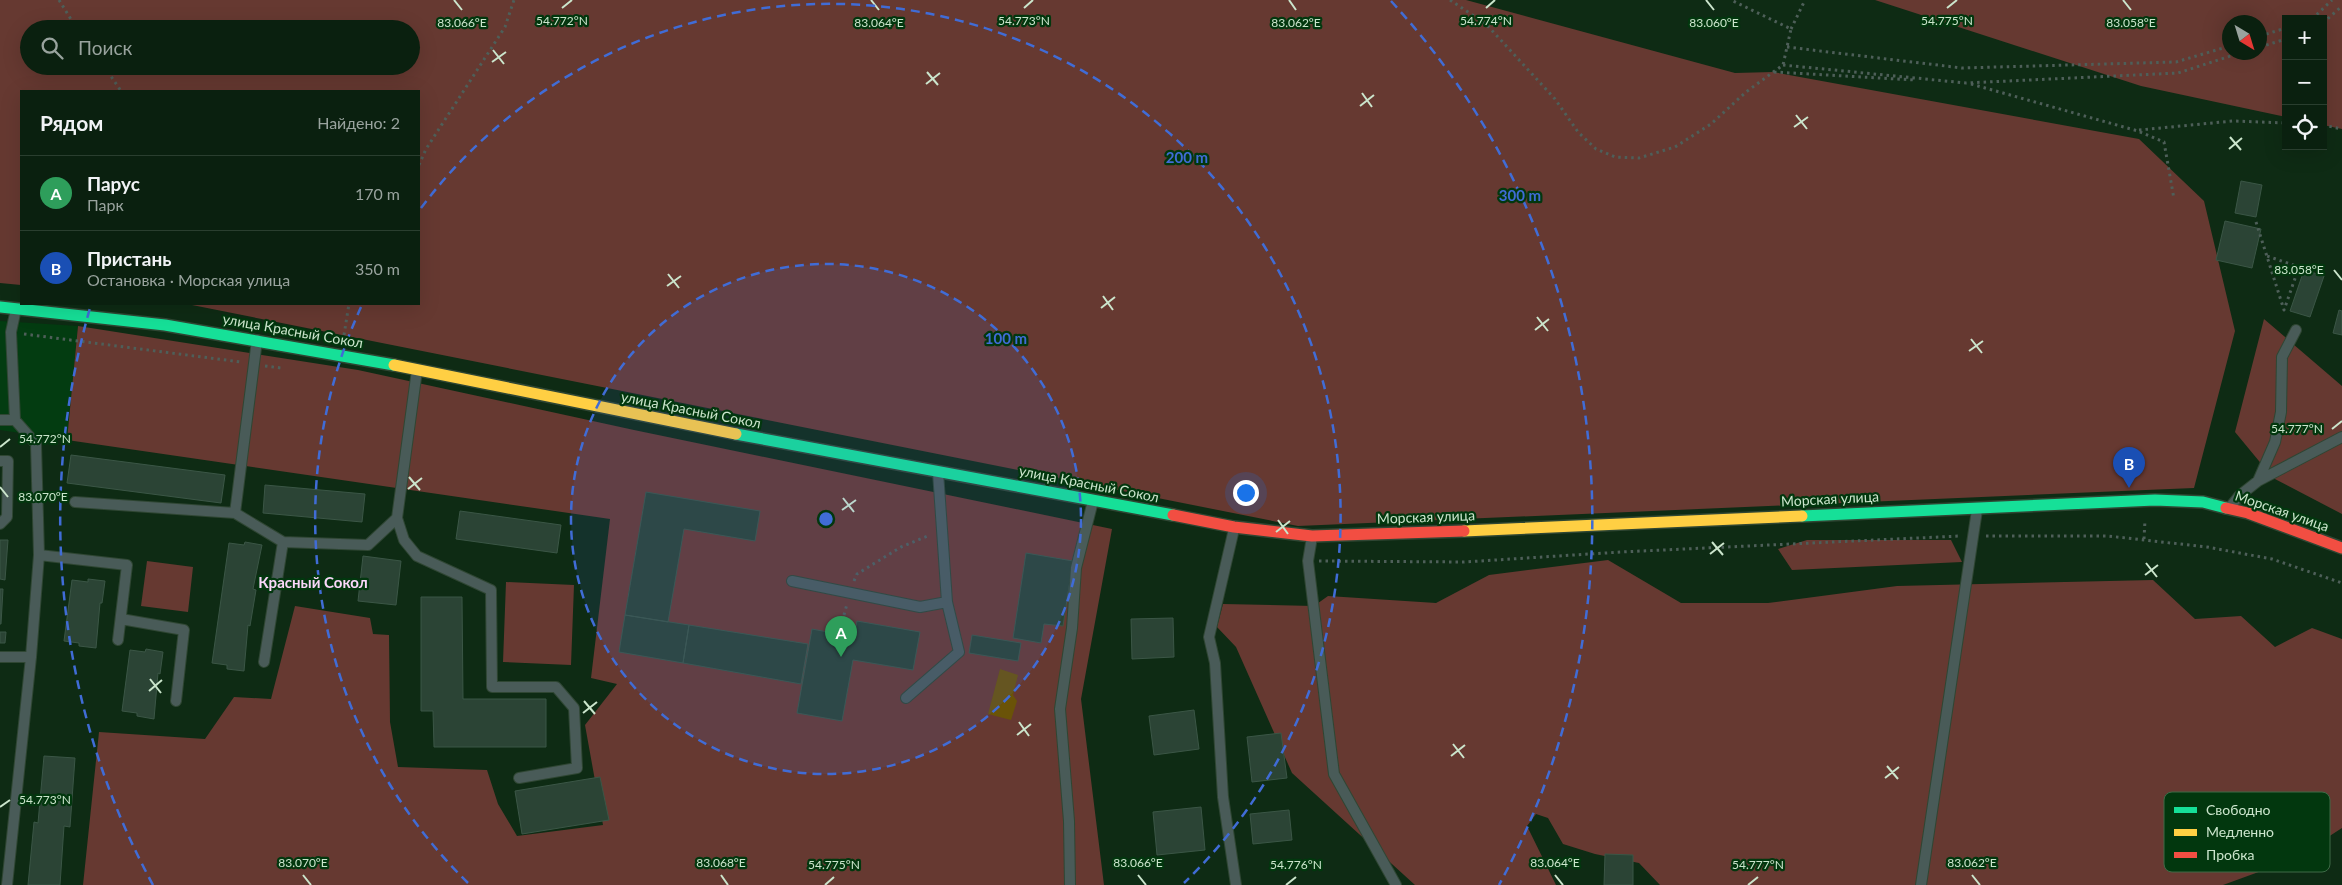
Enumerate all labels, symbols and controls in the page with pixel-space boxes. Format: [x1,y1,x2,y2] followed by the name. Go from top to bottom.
[536,13,588,28] text: 54.772°N
[998,13,1050,28] text: 54.773°N
[1460,13,1512,28] text: 54.774°N
[1921,13,1973,28] text: 54.775°N
[437,15,487,30] text: 83.066°E
[854,15,904,30] text: 83.064°E
[1271,15,1321,30] text: 83.062°E
[1689,15,1739,30] text: 83.060°E
[2106,15,2156,30] text: 83.058°E
[2222,15,2267,60] north arrow
[2282,15,2327,150] map controls
[2282,15,2327,60] button: +
[20,20,420,75] search box
[38,34,66,62] icon: search
[78,36,132,59] text: Поиск
[2282,60,2327,105] button: −
[2282,105,2327,150] button: locate
[40,110,103,135] text: Рядом
[317,113,400,132] text: Найдено: 2
[1166,148,1208,166] text: 200 m
[87,172,140,195] text: Парус
[50,184,62,203] text: A
[355,184,400,203] text: 170 m
[1499,186,1541,204] text: 300 m
[87,195,124,214] text: Парк
[87,247,171,270] text: Пристань
[51,259,61,278] text: B
[355,259,400,278] text: 350 m
[2274,262,2324,277] text: 83.058°E
[87,270,290,289] text: Остановка · Морская улица
[222,310,365,351] street label: улица Красный Сокол
[985,329,1027,347] text: 100 m
[620,388,763,431] street label: улица Красный Сокол
[2271,421,2323,436] text: 54.777°N
[19,431,71,446] text: 54.772°N
[2113,447,2145,488] pin: B
[1018,462,1161,505] street label: улица Красный Сокол
[1233,480,1259,506] your location
[1781,487,1879,510] street label: Морская улица
[2233,487,2331,535] street label: Морская улица
[18,489,68,504] text: 83.070°E
[1377,506,1475,527] street label: Морская улица
[817,510,835,528] centre of rings
[258,573,368,591] district label: Красный Сокол
[825,616,857,657] pin: A
[19,792,71,807] text: 54.773°N
[2164,792,2330,872] legend
[2206,801,2271,818] text: Свободно
[2206,823,2274,840] text: Медленно
[2206,846,2254,863] text: Пробка
[278,855,328,870] text: 83.070°E
[696,855,746,870] text: 83.068°E
[1113,855,1163,870] text: 83.066°E
[1530,855,1580,870] text: 83.064°E
[1947,855,1997,870] text: 83.062°E
[808,857,860,872] text: 54.775°N
[1270,857,1322,872] text: 54.776°N
[1732,857,1784,872] text: 54.777°N

